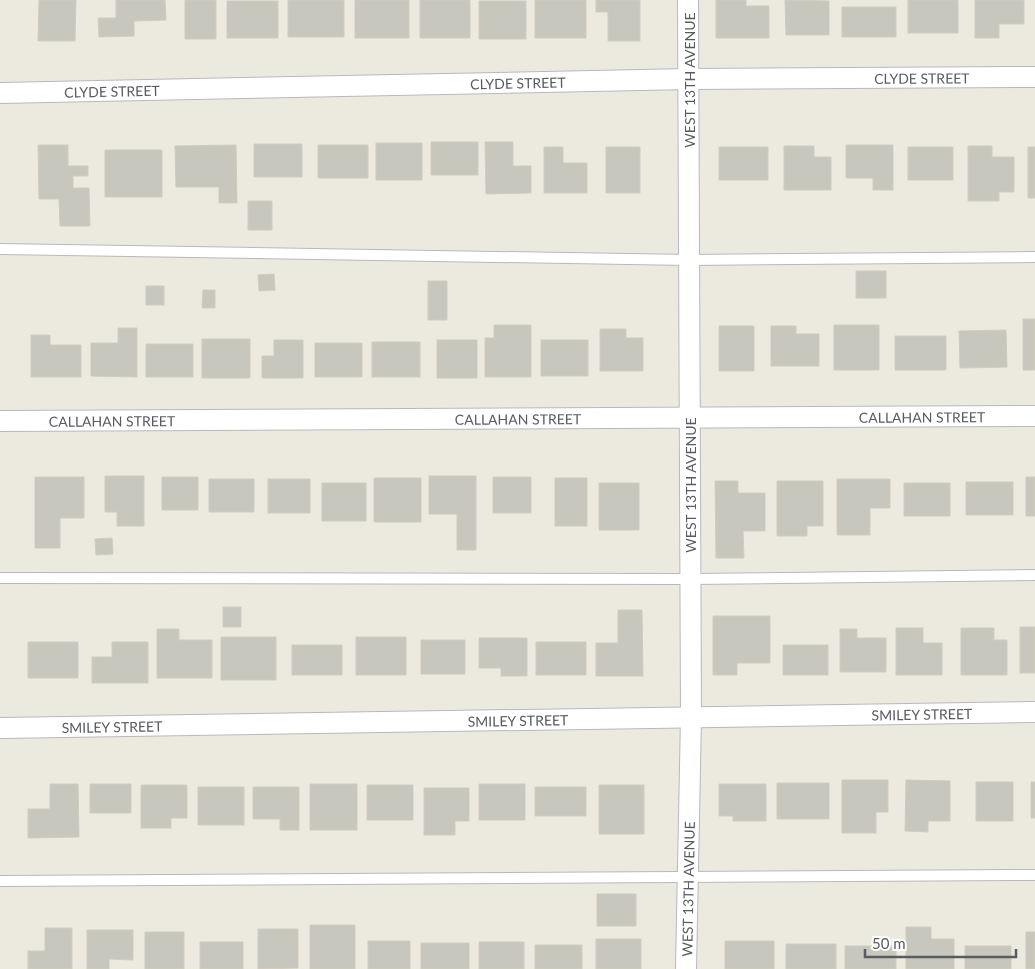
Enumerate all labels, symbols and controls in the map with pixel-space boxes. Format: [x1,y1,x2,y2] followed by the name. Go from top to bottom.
[681,12,698,148] street label: WEST 13TH AVENUE
[874,69,970,86] street label: CLYDE STREET
[470,73,567,92] street label: CLYDE STREET
[64,81,161,100] street label: CLYDE STREET
[859,408,986,425] street label: CALLAHAN STREET
[455,410,582,427] street label: CALLAHAN STREET
[49,412,176,429] street label: CALLAHAN STREET
[682,417,699,553] street label: WEST 13TH AVENUE
[871,704,973,723] street label: SMILEY STREET
[467,711,569,729] street label: SMILEY STREET
[61,717,163,736] street label: SMILEY STREET
[678,821,697,957] street label: WEST 13TH AVENUE
[865,926,1016,958] scale bar
[872,934,906,952] text: 50 m

